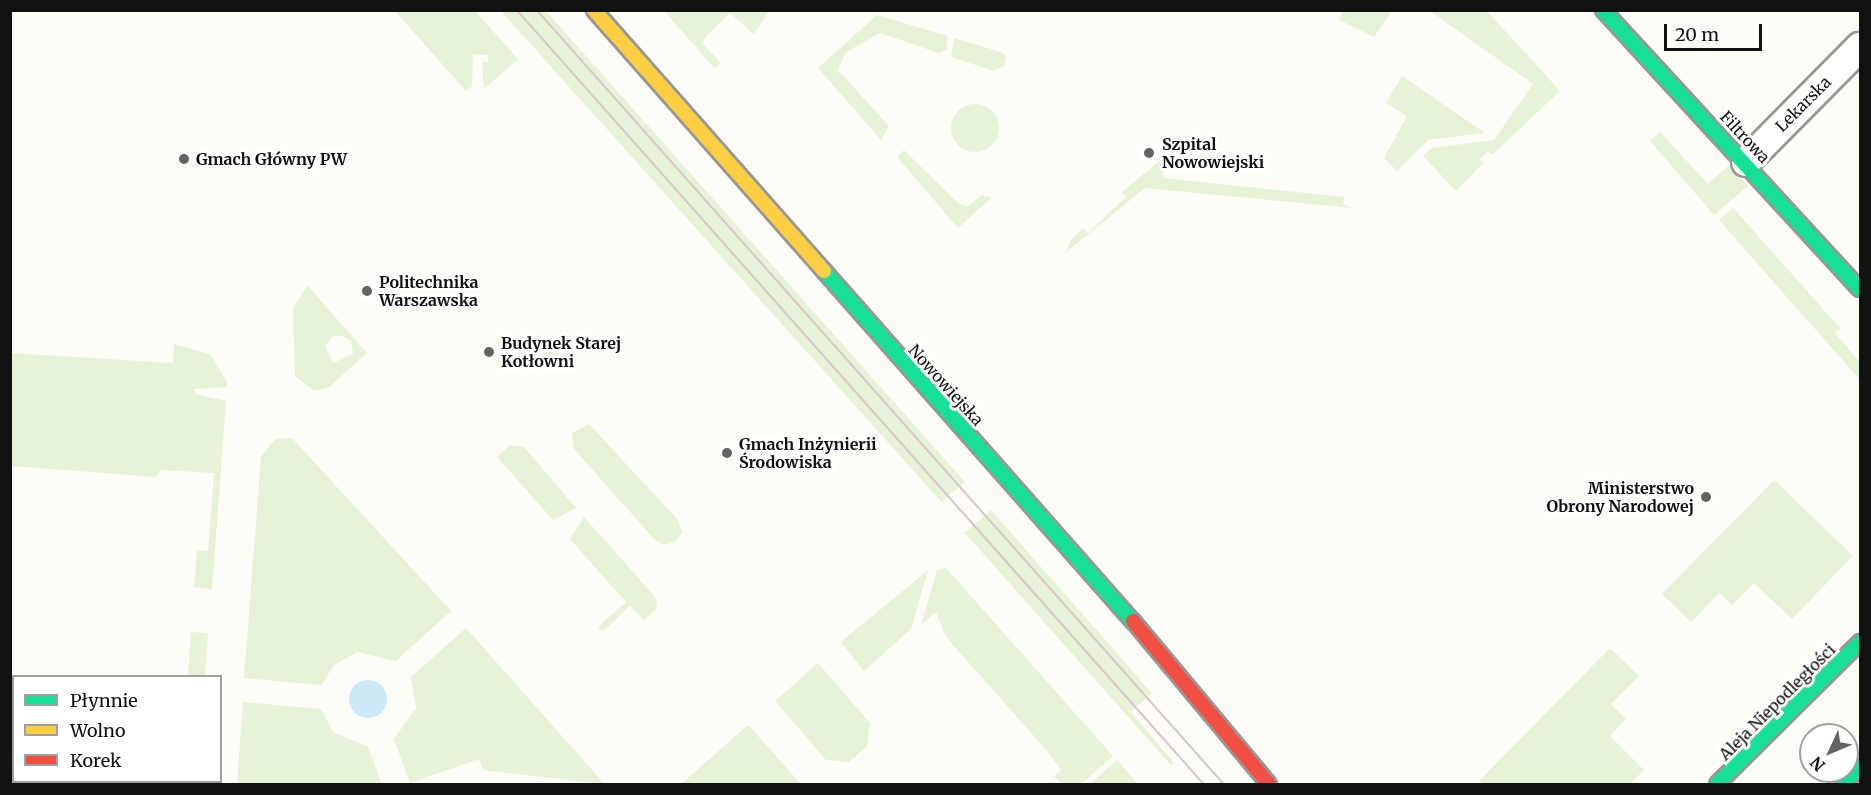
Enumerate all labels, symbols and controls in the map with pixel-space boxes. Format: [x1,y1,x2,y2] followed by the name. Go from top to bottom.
[1667,12,1764,50] scale bar
[1675,23,1719,46] text: 20 m
[1771,72,1835,136] street label: Lekarska
[1716,107,1774,167] street label: Filtrowa
[1162,134,1264,172] place label: Szpital Nowowiejski
[1140,144,1158,162] marker: Szpital Nowowiejski
[196,149,347,169] place label: Gmach Główny PW
[177,152,191,166] marker: Gmach Główny PW
[379,272,478,310] place label: Politechnika Warszawska
[360,284,374,298] marker: Politechnika Warszawska
[501,333,621,371] place label: Budynek Starej Kotłowni
[905,340,987,430] street label: Nowowiejska
[482,345,496,359] marker: Budynek Starej Kotłowni
[739,434,877,472] place label: Gmach Inżynierii Środowiska
[720,446,734,460] marker: Gmach Inżynierii Środowiska
[1546,478,1694,516] place label: Ministerstwo Obrony Narodowej
[1699,490,1713,504] marker: Ministerstwo Obrony Narodowej
[1715,640,1839,764] street label: Aleja Niepodległości
[12,675,222,783] legend
[70,689,138,712] text: Płynnie
[70,719,126,742] text: Wolno
[1799,723,1859,783] north arrow
[70,749,121,772] text: Korek

